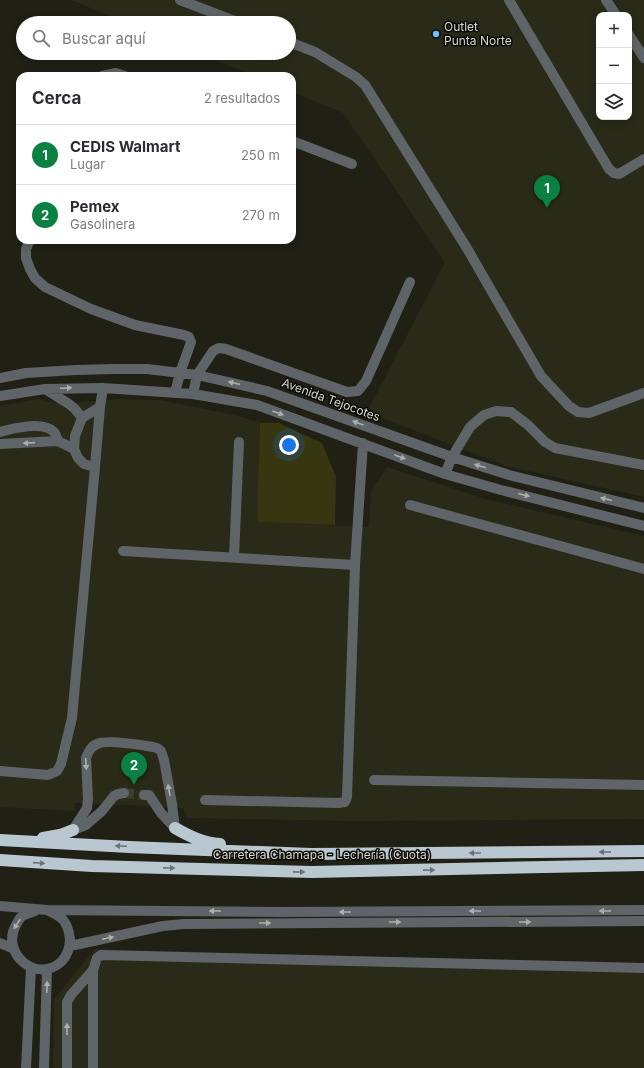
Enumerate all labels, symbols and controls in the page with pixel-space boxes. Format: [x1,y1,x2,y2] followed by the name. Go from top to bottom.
[596,12,632,120] map controls
[596,12,632,48] button: +
[16,16,296,60] search box
[444,19,512,48] place label: Outlet Punta Norte
[30,27,52,49] icon: search
[62,29,146,48] text: Buscar aquí
[431,29,441,39] marker: Outlet Punta Norte
[596,48,632,84] button: −
[596,84,632,120] button: layers
[32,88,81,108] text: Cerca
[204,90,280,106] text: 2 resultados
[70,137,180,156] text: CEDIS Walmart
[42,147,48,163] text: 1
[241,147,280,163] text: 250 m
[70,156,105,172] text: Lugar
[534,175,560,208] pin: 1
[70,197,120,216] text: Pemex
[41,207,49,223] text: 2
[242,207,280,223] text: 270 m
[70,216,135,232] text: Gasolinera
[280,375,382,424] street label: Avenida Tejocotes
[228,380,240,386] one-way arrow
[60,385,73,391] one-way arrow
[272,410,284,416] one-way arrow
[351,420,363,426] one-way arrow
[279,435,299,455] your location
[23,439,35,446] one-way arrow
[395,454,407,460] one-way arrow
[474,463,486,469] one-way arrow
[518,493,530,499] one-way arrow
[600,495,612,501] one-way arrow
[121,752,147,785] pin: 2
[83,758,90,770] one-way arrow
[166,783,172,796] one-way arrow
[115,843,127,850] one-way arrow
[213,847,431,862] street label: Carretera Chamapa - Lechería (Cuota)
[598,849,611,855] one-way arrow
[468,850,481,856] one-way arrow
[33,859,45,866] one-way arrow
[163,865,176,871] one-way arrow
[423,866,435,873] one-way arrow
[293,868,305,875] one-way arrow
[209,908,221,915] one-way arrow
[468,908,481,914] one-way arrow
[598,908,611,914] one-way arrow
[338,909,351,915] one-way arrow
[13,918,20,930] one-way arrow
[389,919,402,925] one-way arrow
[519,919,532,925] one-way arrow
[259,920,272,926] one-way arrow
[102,934,114,940] one-way arrow
[44,980,50,993] one-way arrow
[64,1022,70,1035] one-way arrow

